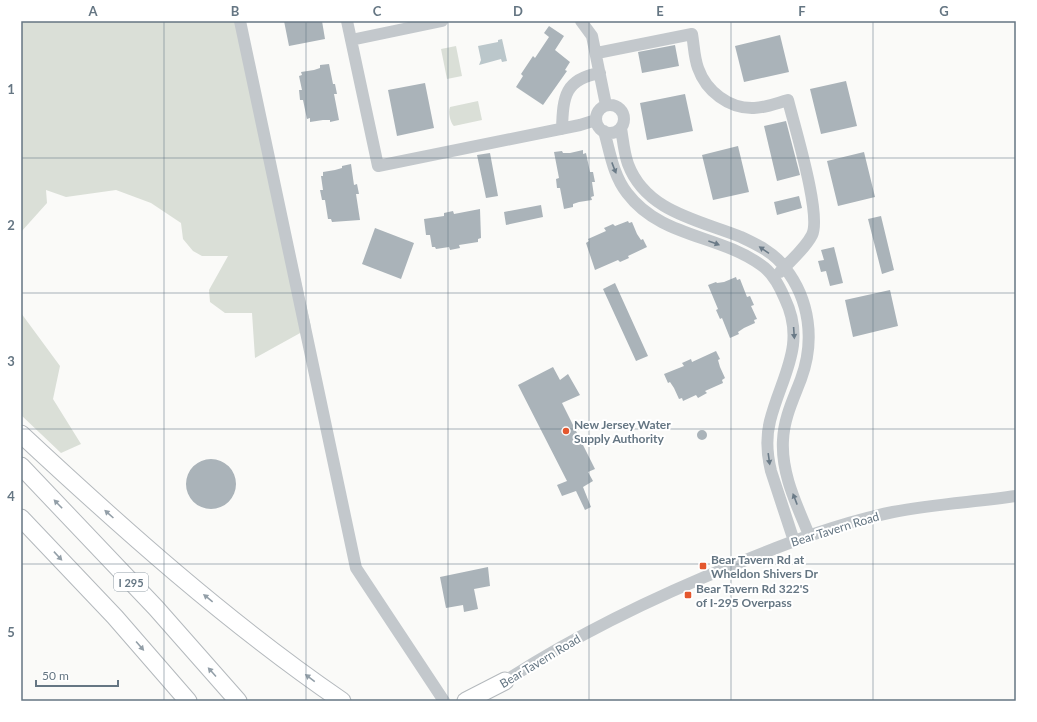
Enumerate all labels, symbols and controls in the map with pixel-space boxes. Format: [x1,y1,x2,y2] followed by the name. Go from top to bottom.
[87,3,98,19] text: A
[231,3,240,19] text: B
[373,3,382,19] text: C
[513,3,523,19] text: D
[656,3,664,19] text: E
[798,3,806,19] text: F
[939,3,949,19] text: G
[7,81,15,97] text: 1
[612,163,618,175] one-way arrow
[7,217,15,233] text: 2
[709,240,721,246] one-way arrow
[759,246,770,254] one-way arrow
[790,327,797,339] one-way arrow
[7,353,15,369] text: 3
[574,417,671,446] place label: New Jersey Water Supply Authority
[561,426,571,436] marker: New Jersey Water Supply Authority
[766,453,772,465] one-way arrow
[7,488,15,504] text: 4
[792,492,798,504] one-way arrow
[53,499,62,509] one-way arrow
[789,508,881,550] street label: Bear Tavern Road
[104,509,114,519] one-way arrow
[53,552,62,561] one-way arrow
[711,552,819,581] place label: Bear Tavern Rd at Wheldon Shivers Dr
[698,561,708,571] marker: Bear Tavern Rd at Wheldon Shivers Dr
[114,573,148,591] road number: I 295
[696,581,809,610] place label: Bear Tavern Rd 322'S of I-295 Overpass
[683,590,693,600] marker: Bear Tavern Rd 322'S of I-295 Overpass
[202,594,213,602] one-way arrow
[7,624,15,640] text: 5
[497,631,583,691] street label: Bear Tavern Road
[136,641,145,652] one-way arrow
[36,662,118,688] scale bar
[208,667,217,677] one-way arrow
[42,668,69,683] text: 50 m
[305,674,316,682] one-way arrow

